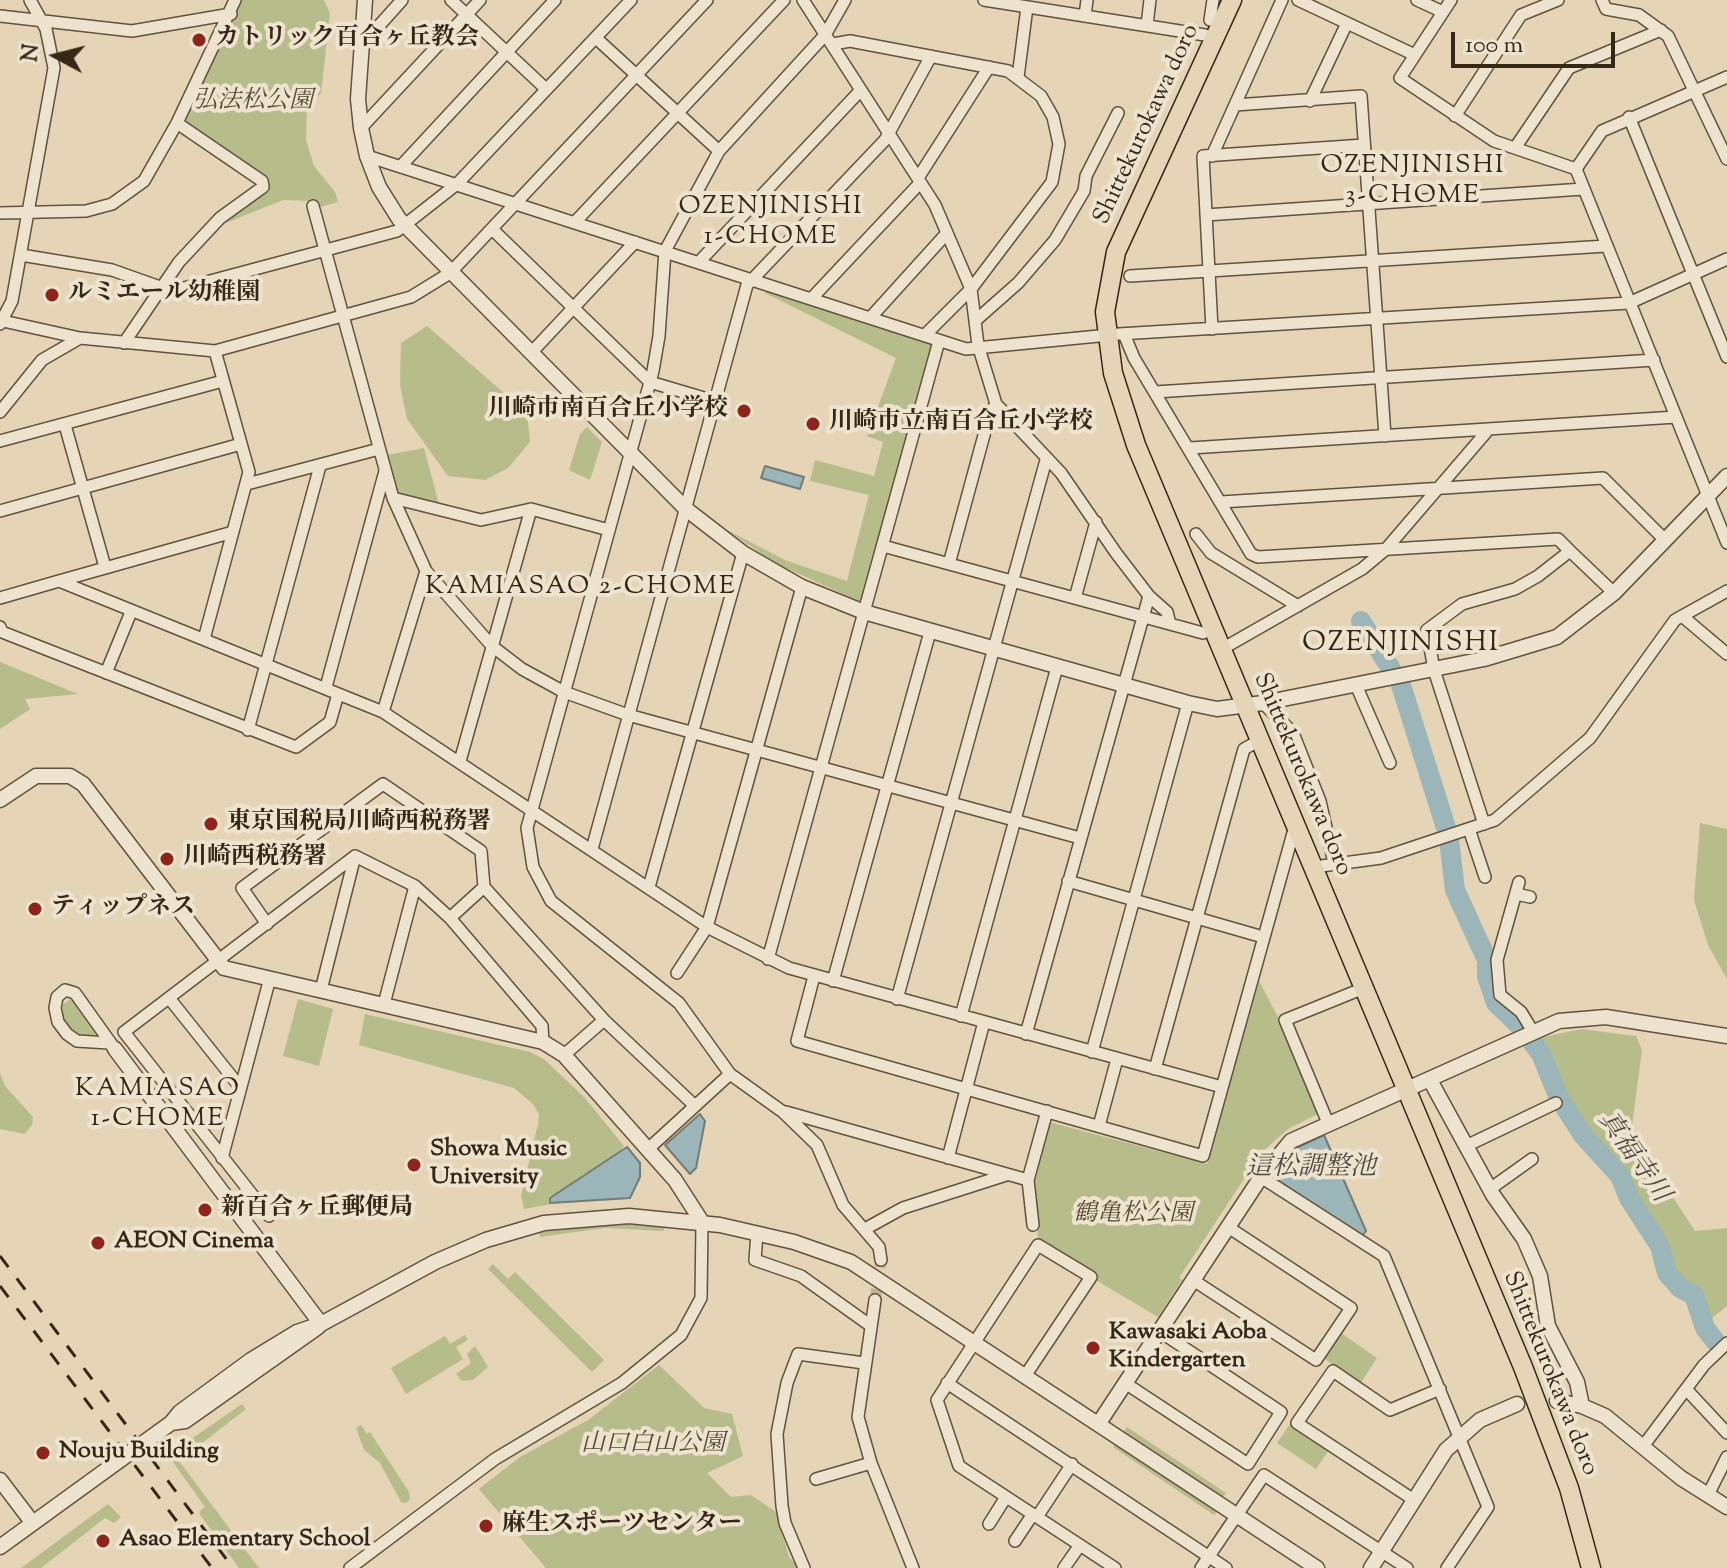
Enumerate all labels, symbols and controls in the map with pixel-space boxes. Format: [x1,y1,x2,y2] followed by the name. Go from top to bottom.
[16,16,96,96] north arrow
[1455,16,1619,66] scale bar
[1089,20,1207,230] street label: Shittekurokawa doro
[215,26,479,54] place label: カトリック百合ヶ丘教会
[1465,29,1523,63] text: 100 m
[190,31,208,49] marker: カトリック百合ヶ丘教会
[15,42,49,64] text: N
[193,89,313,117] park label: 弘法松公園
[1320,152,1506,214] district label: OZENJINISHI 3-CHOME
[678,193,864,254] district label: OZENJINISHI 1-CHOME
[68,281,260,309] place label: ルミエール幼稚園
[43,286,61,304] marker: ルミエール幼稚園
[488,397,728,425] place label: 川崎市南百合丘小学校
[735,402,753,420] marker: 川崎市南百合丘小学校
[829,410,1093,438] place label: 川崎市立南百合丘小学校
[804,415,822,433] marker: 川崎市立南百合丘小学校
[425,573,737,605] district label: KAMIASAO 2-CHOME
[1302,628,1500,662] district label: OZENJINISHI
[1245,669,1357,881] street label: Shittekurokawa doro
[227,810,491,838] place label: 東京国税局川崎西税務署
[202,815,220,833] marker: 東京国税局川崎西税務署
[183,845,327,873] place label: 川崎西税務署
[158,850,176,868] marker: 川崎西税務署
[51,895,195,923] place label: ティップネス
[26,900,44,918] marker: ティップネス
[75,1075,241,1136] district label: KAMIASAO 1-CHOME
[1589,1106,1675,1210] water label: 真福寺川
[430,1137,567,1193] place label: Showa Music University
[1246,1154,1376,1186] water label: 這松調整池
[405,1156,423,1174] marker: Showa Music University
[221,1196,413,1224] place label: 新百合ヶ丘郵便局
[196,1201,214,1219] marker: 新百合ヶ丘郵便局
[1073,1202,1193,1230] park label: 鶴亀松公園
[114,1229,274,1257] place label: AEON Cinema
[89,1234,107,1252] marker: AEON Cinema
[1495,1268,1603,1480] street label: Shittekurokawa doro
[1109,1320,1267,1376] place label: Kawasaki Aoba Kindergarten
[1084,1339,1102,1357] marker: Kawasaki Aoba Kindergarten
[581,1432,725,1460] park label: 山口白山公園
[59,1439,219,1467] place label: Nouju Building
[34,1444,52,1462] marker: Nouju Building
[502,1512,742,1540] place label: 麻生スポーツセンター
[477,1517,495,1535] marker: 麻生スポーツセンター
[119,1527,370,1555] place label: Asao Elementary School
[94,1532,112,1550] marker: Asao Elementary School

